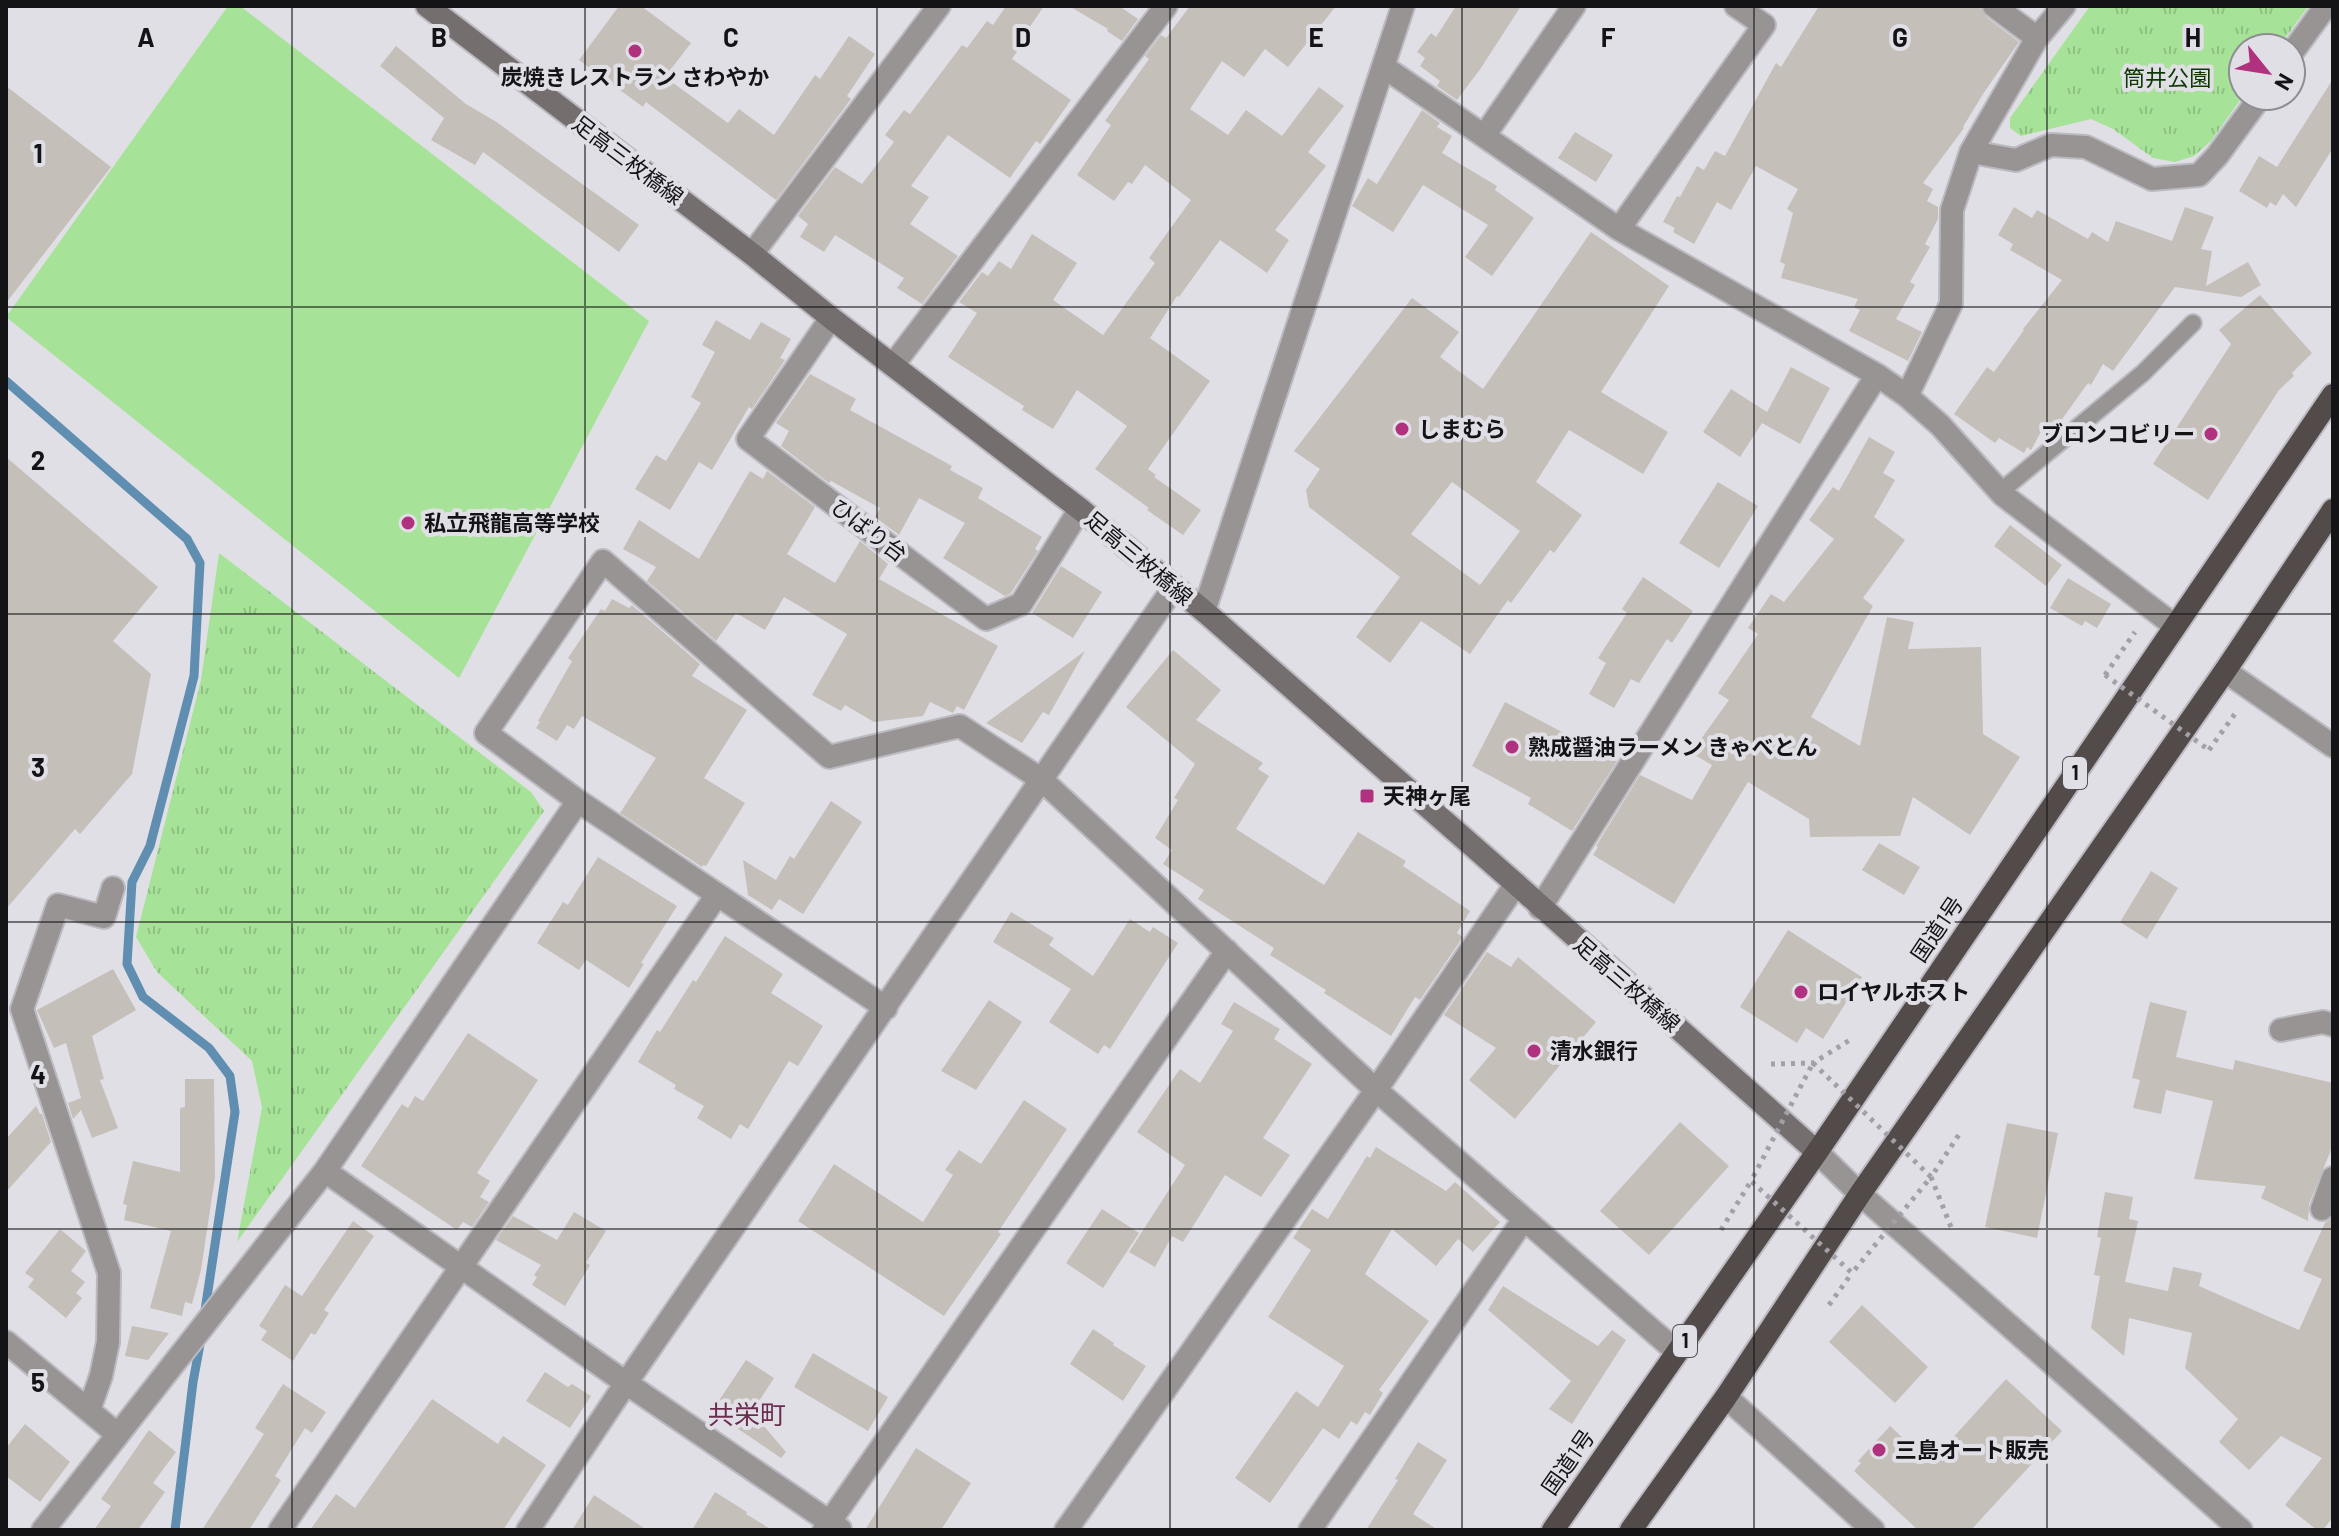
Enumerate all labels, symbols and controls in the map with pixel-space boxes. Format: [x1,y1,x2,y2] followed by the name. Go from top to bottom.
[137,21,155,52] text: A
[431,21,447,52] text: B
[723,21,739,52] text: C
[1015,21,1031,52] text: D
[1308,21,1324,52] text: E
[1601,21,1616,52] text: F
[1892,21,1908,52] text: G
[2185,21,2201,52] text: H
[2227,32,2307,112] north arrow
[626,42,644,60] marker: 炭焼きレストラン さわやか
[501,63,769,89] place label: 炭焼きレストラン さわやか
[2123,64,2211,90] park label: 筒井公園
[2270,70,2300,95] text: N
[568,109,689,209] street label: 足高三枚橋線
[33,137,43,168] text: 1
[1418,415,1506,441] place label: しまむら
[1393,420,1411,438] marker: しまむら
[2041,420,2195,446] place label: ブロンコビリー
[2202,425,2220,443] marker: ブロンコビリー
[31,444,45,475] text: 2
[827,492,913,566] street label: ひばり台
[1081,505,1199,610] street label: 足高三枚橋線
[424,509,600,535] place label: 私立飛龍高等学校
[399,514,417,532] marker: 私立飛龍高等学校
[1528,733,1818,759] place label: 熟成醤油ラーメン きゃべとん
[1503,738,1521,756] marker: 熟成醤油ラーメン きゃべとん
[31,751,45,782] text: 3
[2063,757,2087,789] road number: 1
[1383,782,1471,808] place label: 天神ヶ尾
[1358,787,1376,805] marker: 天神ヶ尾
[1905,891,1968,966] street label: 国道1号
[1569,930,1686,1036] street label: 足高三枚橋線
[1817,978,1970,1004] place label: ロイヤルホスト
[1792,983,1810,1001] marker: ロイヤルホスト
[1550,1037,1638,1063] place label: 清水銀行
[1525,1042,1543,1060] marker: 清水銀行
[30,1058,46,1089] text: 4
[1673,1325,1697,1357] road number: 1
[31,1366,45,1397] text: 5
[708,1398,786,1429] district label: 共栄町
[1535,1424,1599,1499] street label: 国道1号
[1895,1436,2049,1462] place label: 三島オート販売
[1870,1441,1888,1459] marker: 三島オート販売

